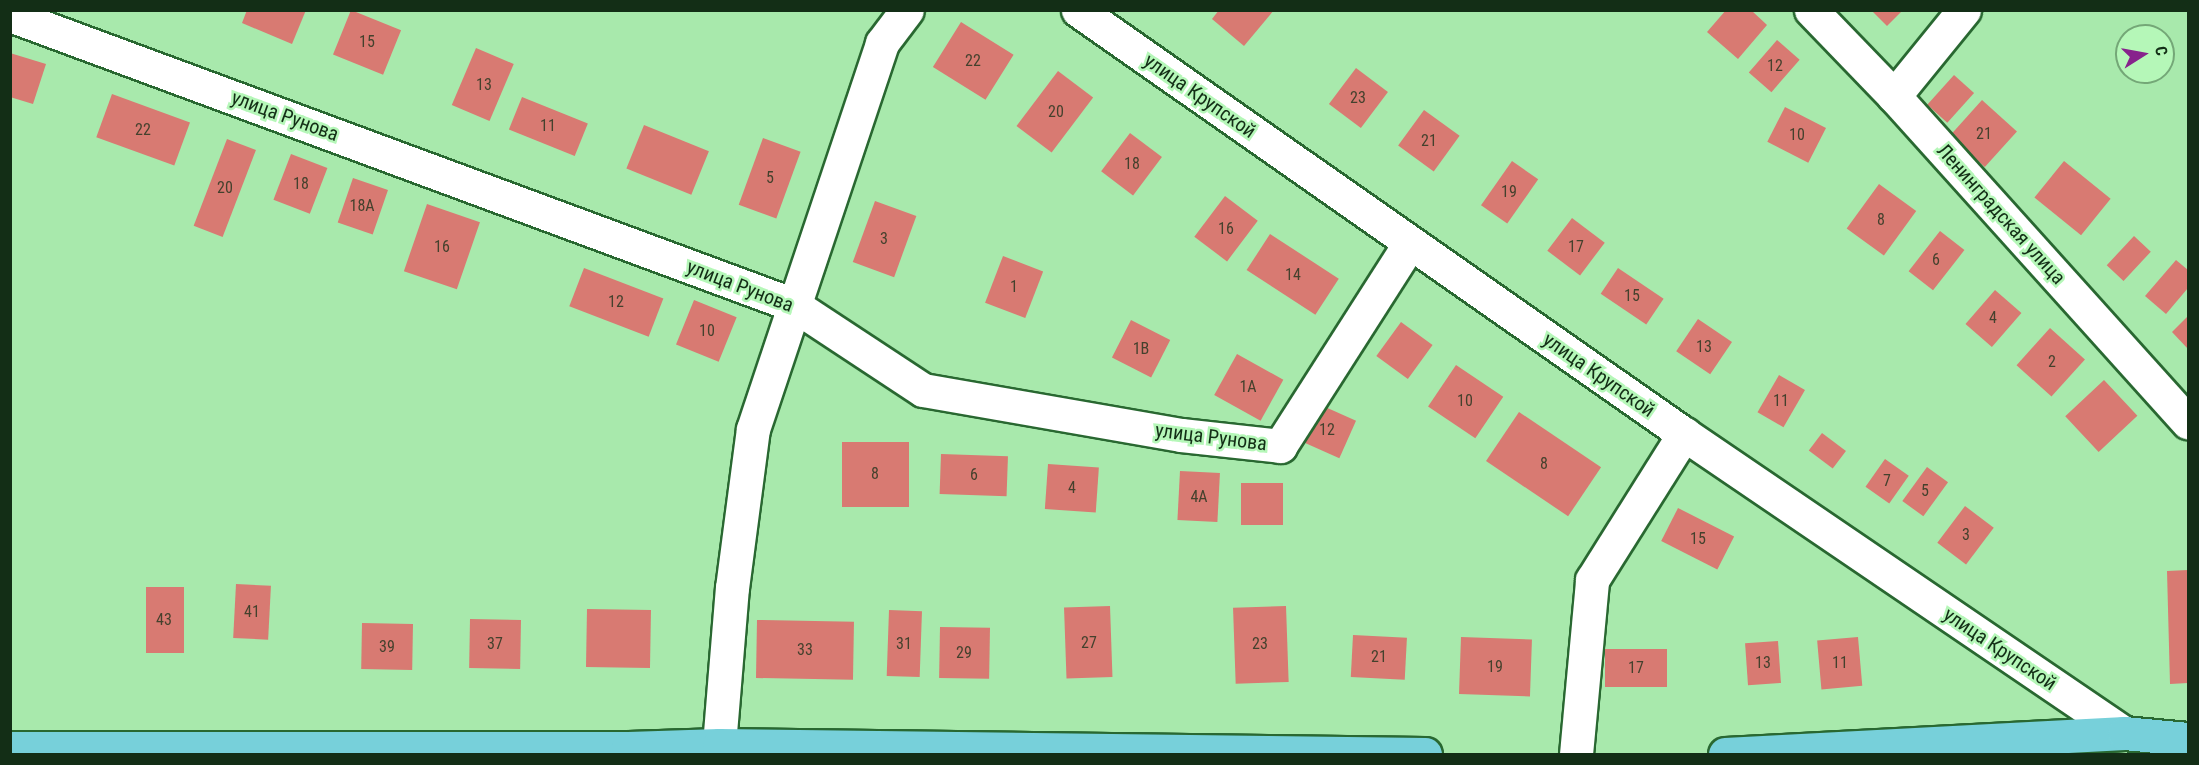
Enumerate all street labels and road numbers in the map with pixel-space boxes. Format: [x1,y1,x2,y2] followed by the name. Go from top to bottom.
[1139,49,1261,143] street label: улица Крупской
[228,86,342,146] street label: улица Рунова
[1932,139,2070,289] street label: Ленинградская улица
[683,255,797,317] street label: улица Рунова
[1538,328,1660,422] street label: улица Крупской
[1154,418,1268,456] street label: улица Рунова
[1939,602,2061,696] street label: улица Крупской

